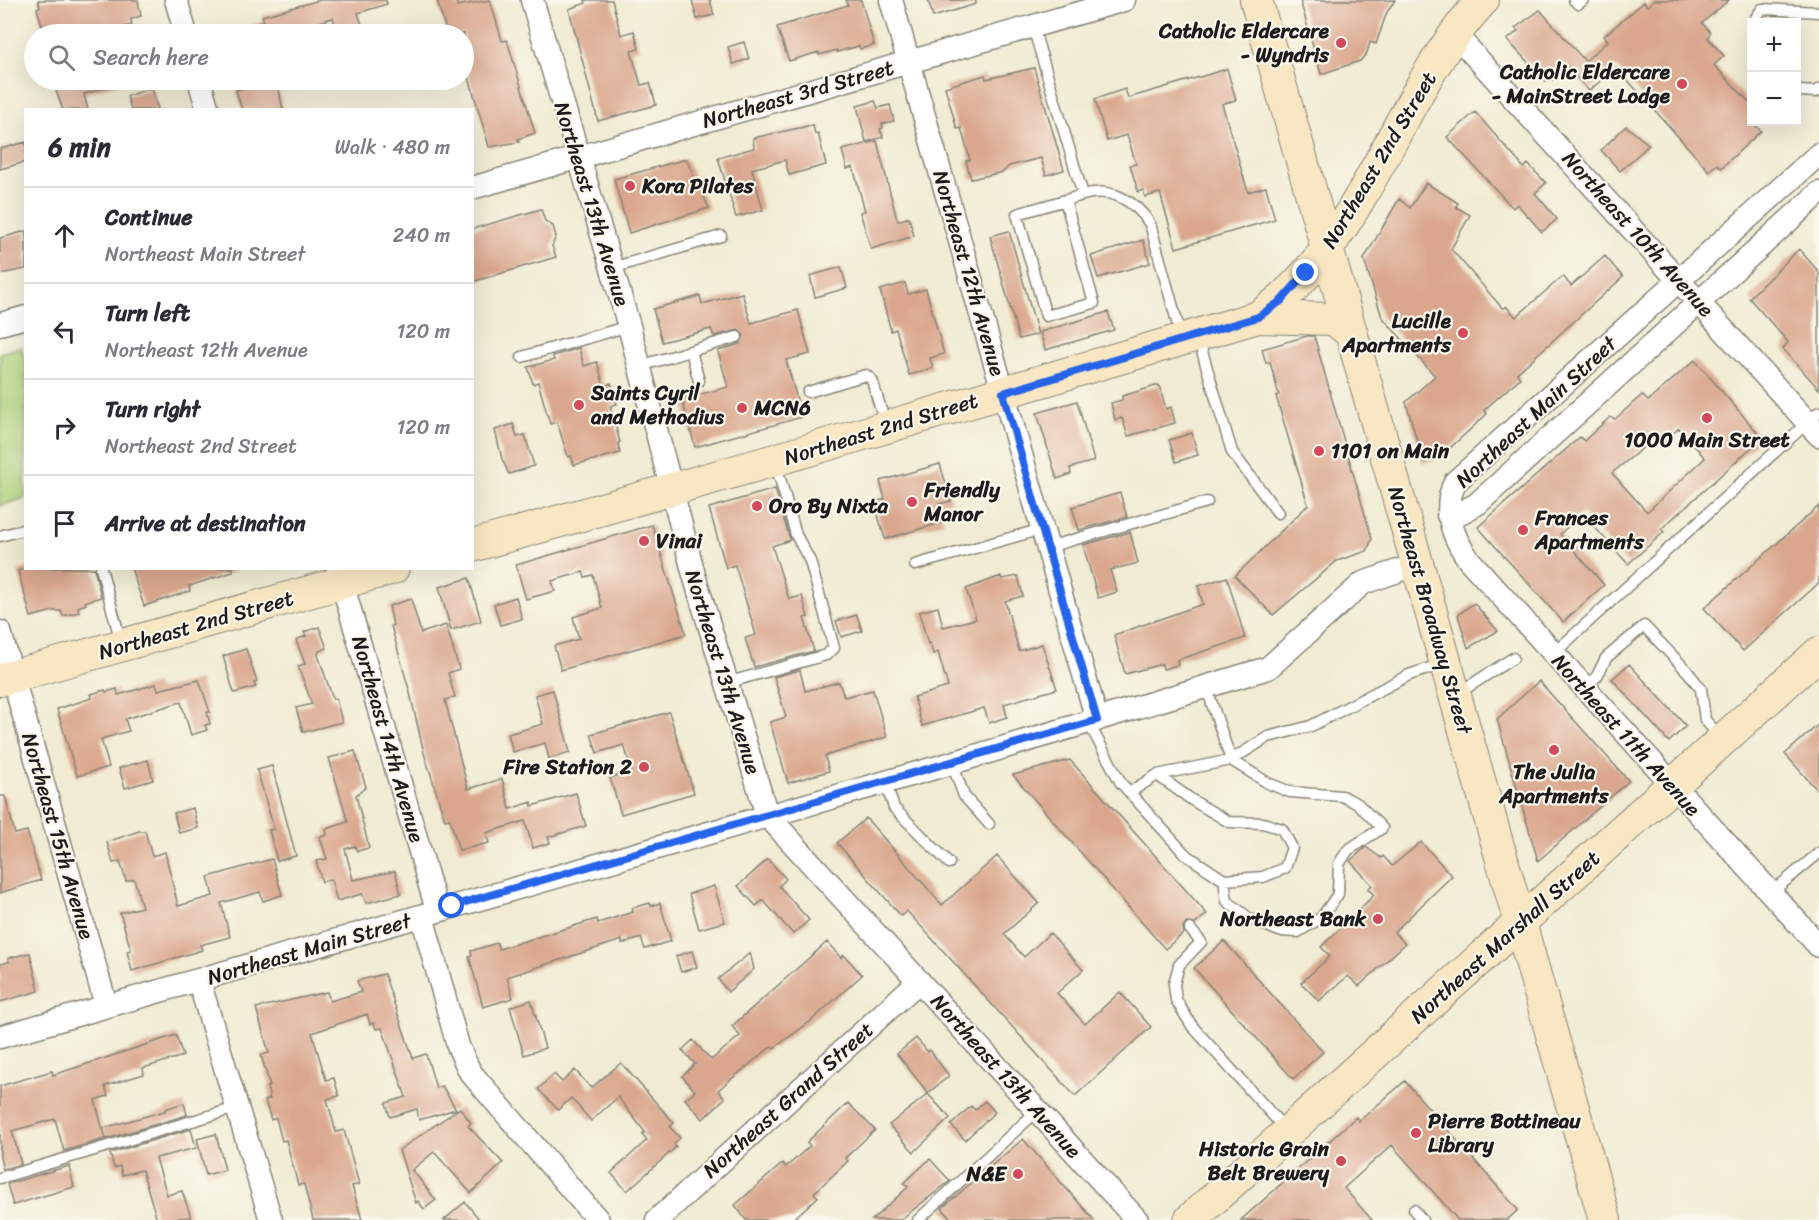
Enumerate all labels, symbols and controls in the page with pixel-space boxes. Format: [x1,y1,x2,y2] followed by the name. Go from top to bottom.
[1158,12,1330,74] place label: Catholic Eldercare - Wyndris
[1747,18,1801,126] map controls
[1747,18,1801,72] button: +
[24,24,474,90] search box
[1334,36,1348,50] marker: Catholic Eldercare - Wyndris
[93,38,209,77] text: Search here
[45,41,78,74] icon: search
[698,48,898,140] street label: Northeast 3rd Street
[1491,53,1671,115] place label: Catholic Eldercare - MainStreet Lodge
[1311,64,1447,256] street label: Northeast 2nd Street
[1747,72,1801,126] button: −
[1675,77,1689,91] marker: Catholic Eldercare - MainStreet Lodge
[543,97,641,311] street label: Northeast 13th Avenue
[48,124,111,170] text: 6 min
[335,130,450,165] text: Walk · 480 m
[1552,142,1724,326] street label: Northeast 10th Avenue
[921,165,1017,381] street label: Northeast 12th Avenue
[641,167,755,205] place label: Kora Pilates
[623,179,637,193] marker: Kora Pilates
[105,198,193,237] text: Continue
[393,218,450,253] text: 240 m
[48,219,81,252] icon: ahead
[105,237,305,272] text: Northeast Main Street
[1292,259,1318,285] route end
[105,294,190,333] text: Turn left
[1341,302,1452,364] place label: Lucille Apartments
[397,314,450,349] text: 120 m
[48,315,81,348] icon: left
[1446,325,1627,498] street label: Northeast Main Street
[1456,326,1470,340] marker: Lucille Apartments
[105,333,308,368] text: Northeast 12th Avenue
[590,374,724,436] place label: Saints Cyril and Methodius
[779,381,983,477] street label: Northeast 2nd Street
[753,389,811,427] place label: MCN6
[105,390,200,429] text: Turn right
[572,398,586,412] marker: Saints Cyril and Methodius
[735,401,749,415] marker: MCN6
[397,410,450,445] text: 120 m
[48,411,81,444] icon: right
[1700,411,1714,425] marker: 1000 Main Street
[1624,421,1791,459] place label: 1000 Main Street
[105,429,297,464] text: Northeast 2nd Street
[1331,432,1450,470] place label: 1101 on Main
[1312,444,1326,458] marker: 1101 on Main
[923,471,1001,533] place label: Friendly Manor
[1376,482,1484,740] street label: Northeast Broadway Street
[769,487,888,525] place label: Oro By Nixta
[905,495,919,509] marker: Friendly Manor
[750,499,764,513] marker: Oro By Nixta
[1534,499,1645,561] place label: Frances Apartments
[105,504,306,543] text: Arrive at destination
[48,507,81,540] icon: arrive
[656,522,703,560] place label: Vinai
[1516,523,1530,537] marker: Frances Apartments
[637,534,651,548] marker: Vinai
[674,565,772,779] street label: Northeast 13th Avenue
[94,579,298,671] street label: Northeast 2nd Street
[340,631,436,847] street label: Northeast 14th Avenue
[1542,644,1710,826] street label: Northeast 11th Avenue
[10,728,106,944] street label: Northeast 15th Avenue
[1547,743,1561,757] marker: The Julia Apartments
[502,748,632,786] place label: Fire Station 2
[1499,753,1610,815] place label: The Julia Apartments
[637,760,651,774] marker: Fire Station 2
[1401,840,1609,1034] street label: Northeast Marshall Street
[438,892,464,918] route start
[1219,900,1367,938] place label: Northeast Bank
[203,901,417,996] street label: Northeast Main Street
[1371,912,1385,926] marker: Northeast Bank
[921,984,1091,1168] street label: Northeast 13th Avenue
[693,1012,883,1188] street label: Northeast Grand Street
[1428,1102,1581,1164] place label: Pierre Bottineau Library
[1409,1126,1423,1140] marker: Pierre Bottineau Library
[1198,1130,1330,1192] place label: Historic Grain Belt Brewery
[1334,1154,1348,1168] marker: Historic Grain Belt Brewery
[965,1155,1008,1193] place label: N&E
[1011,1167,1025,1181] marker: N&E

